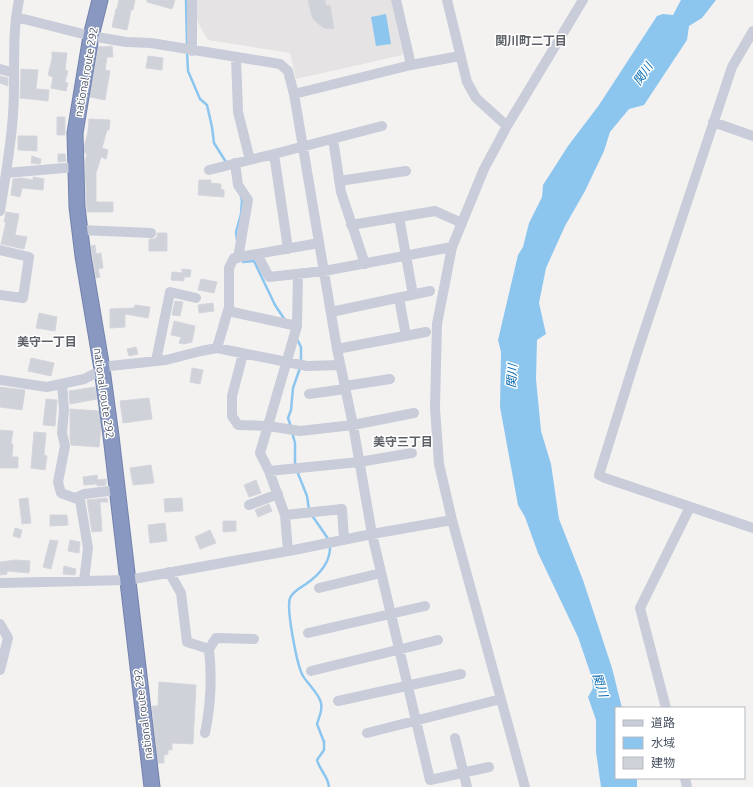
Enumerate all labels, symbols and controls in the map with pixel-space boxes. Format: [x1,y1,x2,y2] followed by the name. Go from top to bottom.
[72,26,100,118] street label: national route 292
[495,34,567,47] district label: 関川町二丁目
[630,59,656,87] water label: 関川
[17,335,77,348] district label: 美守一丁目
[92,347,116,439] street label: national route 292
[504,362,519,388] water label: 関川
[373,435,433,448] district label: 美守三丁目
[131,668,155,760] street label: national route 292
[591,671,611,700] water label: 関川
[615,707,745,779] legend
[651,716,675,729] text: 道路
[651,736,675,749] text: 水域
[651,756,675,769] text: 建物

